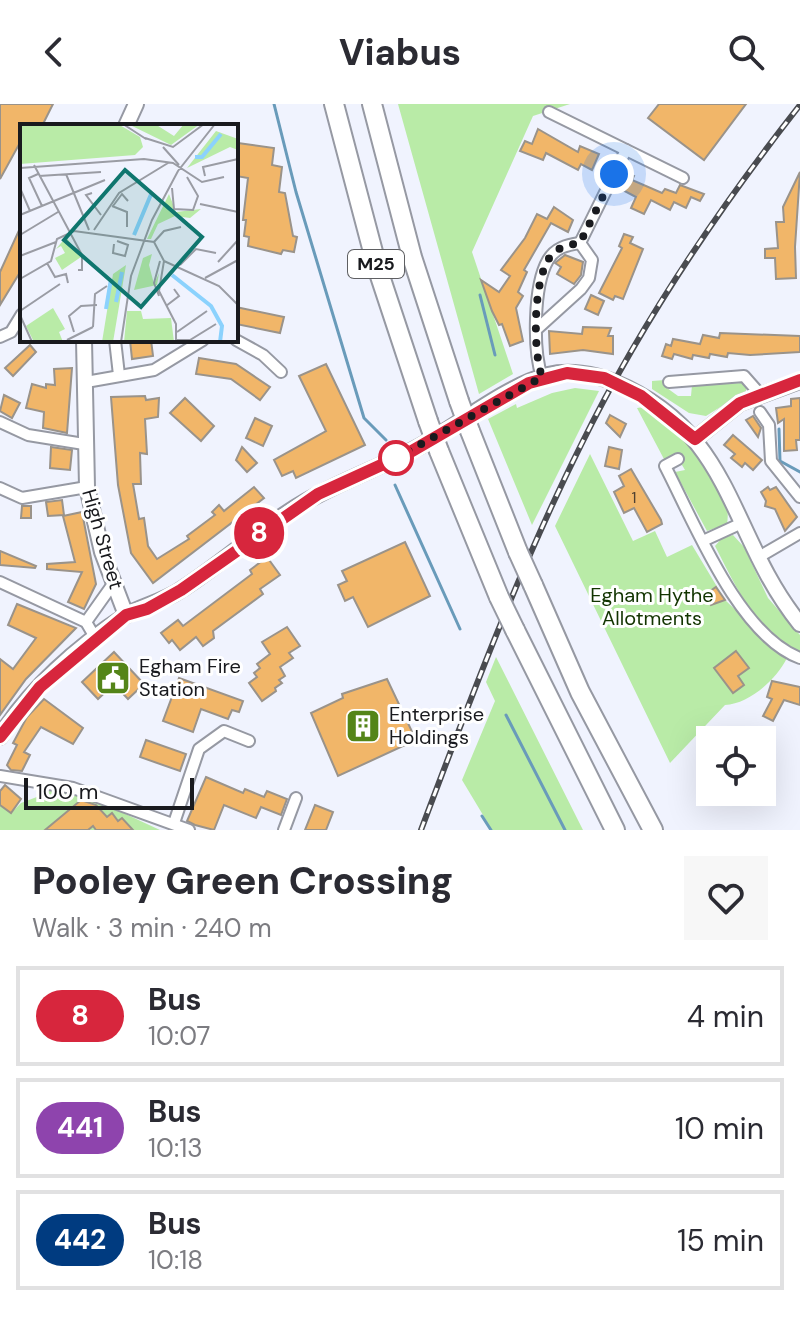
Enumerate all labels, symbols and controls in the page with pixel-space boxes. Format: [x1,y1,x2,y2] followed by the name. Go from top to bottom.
[339,29,461,76] text: Viabus
[32,30,76,74] icon: back
[724,30,768,74] icon: search
[20,124,238,342] inset map
[594,154,634,194] your location
[348,250,404,278] road number: M25
[379,441,413,475] unlabelled marker
[76,486,130,592] street label: High Street
[632,487,637,508] house number: 1
[233,507,285,559] line badge: 8
[250,514,268,551] text: 8
[590,582,714,631] park label: Egham Hythe Allotments
[139,653,241,702] place label: Egham Fire Station
[94,659,132,697] public building icon: Egham Fire Station
[389,701,484,750] place label: Enterprise Holdings
[344,707,382,745] building icon: Enterprise Holdings
[696,726,776,806] map controls
[696,726,776,806] button: locate
[24,774,194,810] scale bar
[36,777,98,806] text: 100 m
[32,856,453,906] text: Pooley Green Crossing
[684,856,768,940] button: heart
[32,911,272,945] text: Walk · 3 min · 240 m
[148,980,202,1019] text: Bus
[71,997,89,1034] text: 8
[687,997,764,1036] text: 4 min
[148,1019,210,1053] text: 10:07
[148,1092,202,1131] text: Bus
[57,1109,103,1146] text: 441
[675,1109,764,1148] text: 10 min
[148,1131,203,1165] text: 10:13
[148,1204,202,1243] text: Bus
[54,1221,106,1258] text: 442
[677,1221,764,1260] text: 15 min
[148,1243,203,1277] text: 10:18

